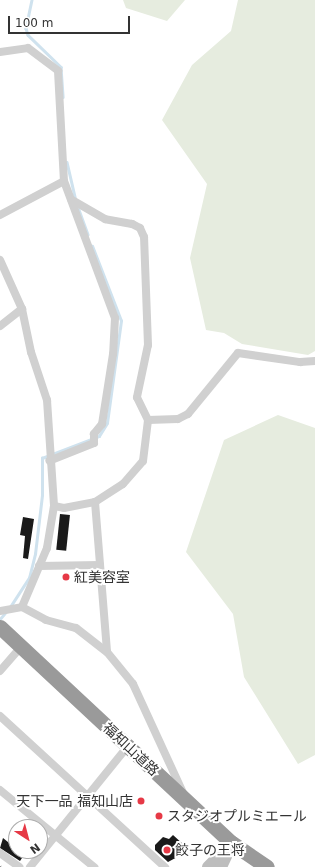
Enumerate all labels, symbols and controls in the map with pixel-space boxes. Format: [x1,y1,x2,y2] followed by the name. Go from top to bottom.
[10,8,132,34] scale bar
[15,16,53,30] text: 100 m
[74,569,130,585] place label: 紅美容室
[61,572,71,582] marker: 紅美容室
[100,719,162,779] street label: 福知山道路
[17,793,133,809] place label: 天下一品 福知山店
[136,796,146,806] marker: 天下一品 福知山店
[167,808,307,824] place label: スタジオプルミエール
[154,811,164,821] marker: スタジオプルミエール
[8,819,48,859] north arrow
[27,840,42,856] text: N
[175,842,245,858] place label: 餃子の王将
[162,845,172,855] marker: 餃子の王将

